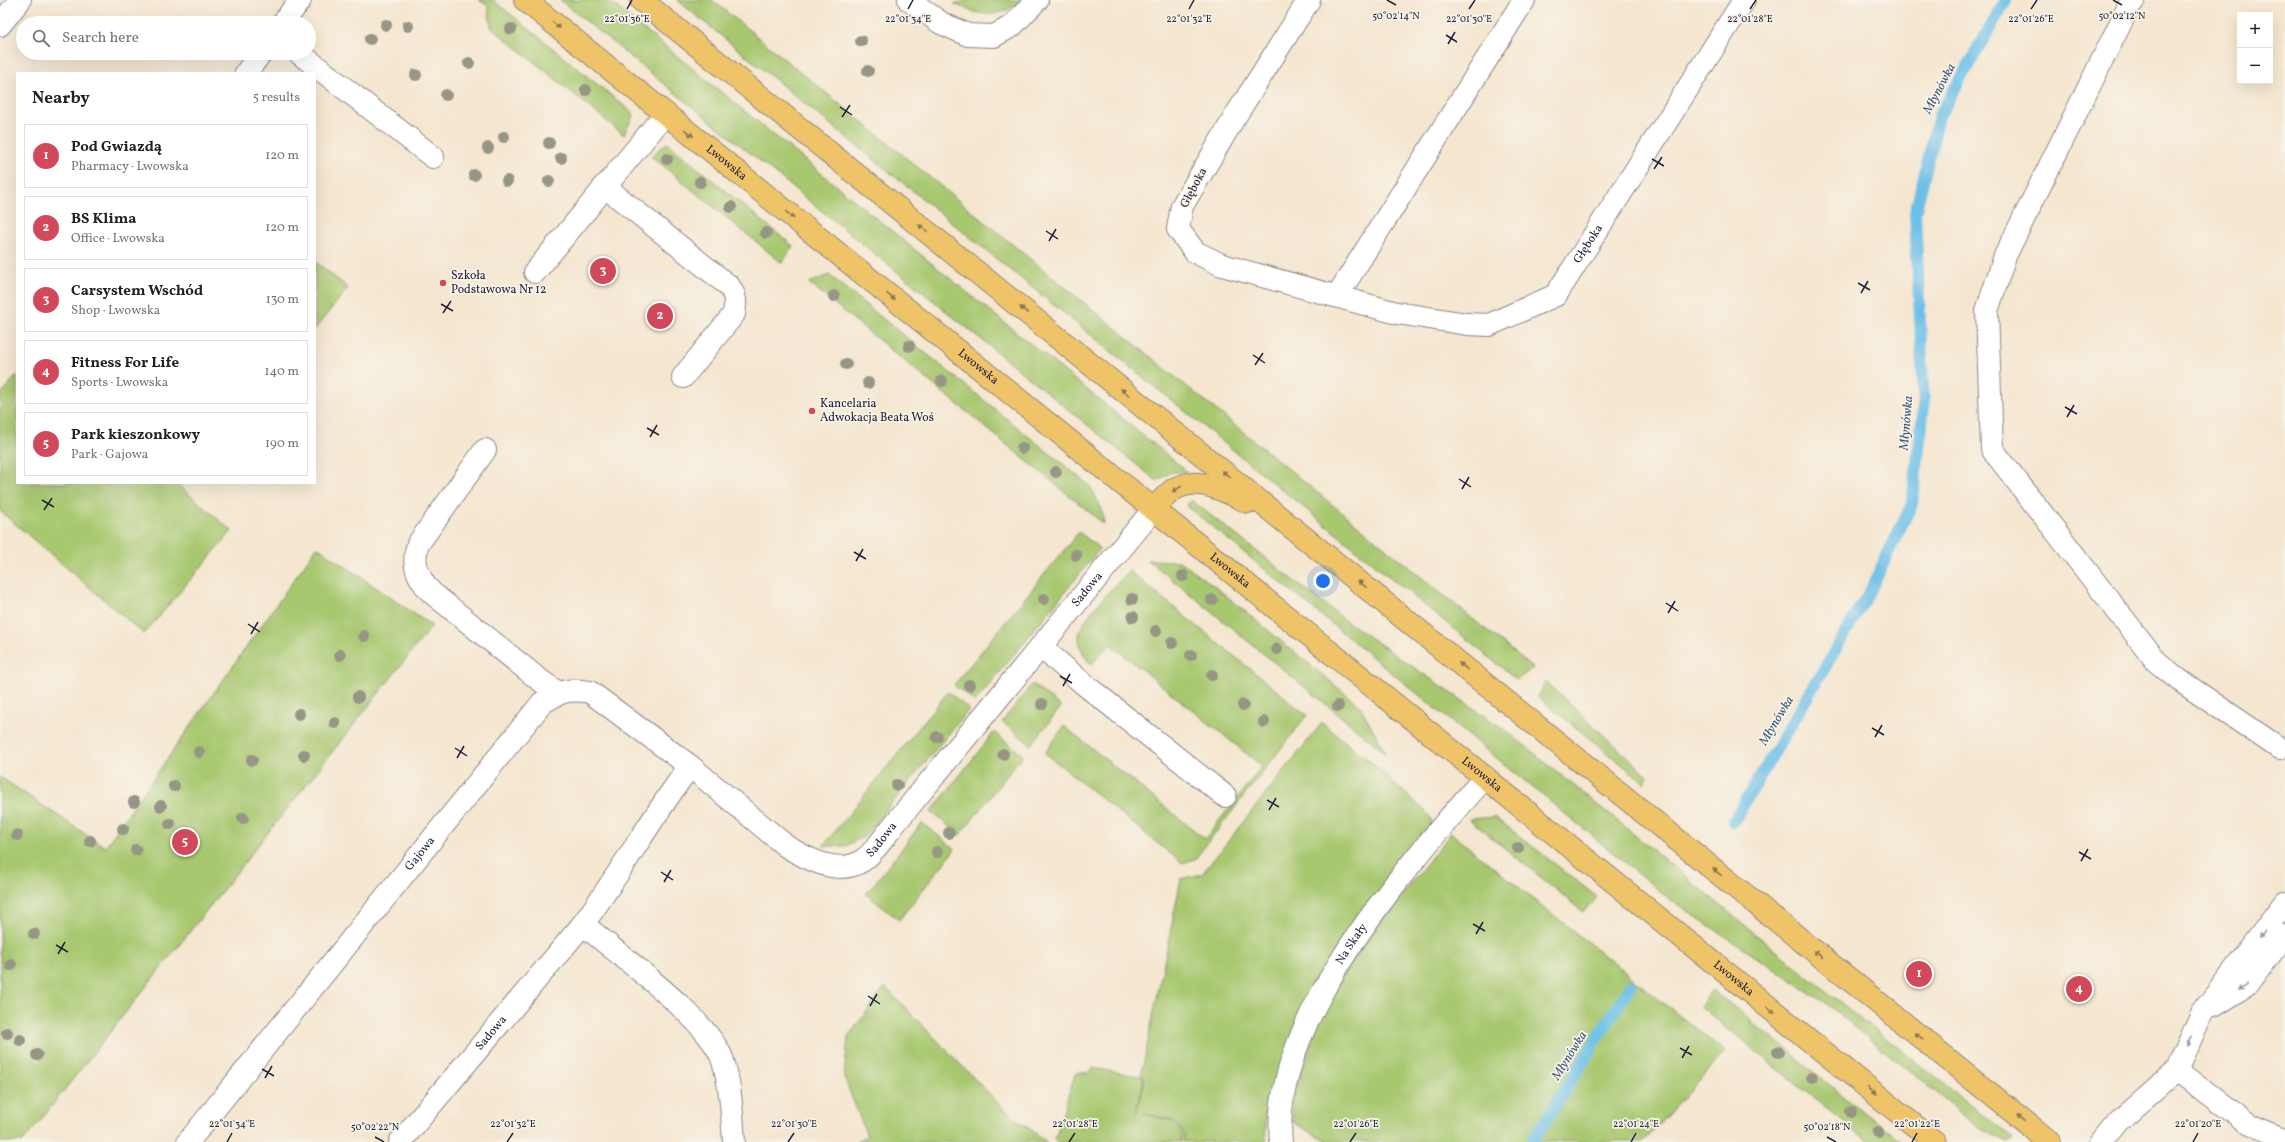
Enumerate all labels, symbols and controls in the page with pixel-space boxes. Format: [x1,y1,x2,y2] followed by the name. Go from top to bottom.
[1372,9,1420,23] text: 50°02'14"N
[2098,9,2146,23] text: 50°02'12"N
[604,12,650,26] text: 22°01'36"E
[885,12,931,26] text: 22°01'34"E
[1166,12,1212,26] text: 22°01'32"E
[1446,12,1492,26] text: 22°01'30"E
[1727,12,1773,26] text: 22°01'28"E
[2008,12,2054,26] text: 22°01'26"E
[2237,12,2273,84] map controls
[2237,12,2273,48] button: +
[16,16,316,60] search box
[550,20,561,29] one-way arrow
[30,27,52,49] icon: search
[62,28,139,49] text: Search here
[2237,48,2273,84] button: −
[1919,61,1961,118] water label: Młynówka
[32,87,90,110] text: Nearby
[253,89,300,107] text: 5 results
[683,129,694,138] one-way arrow
[71,137,162,158] text: Pod Gwiazdą
[702,142,750,184] street label: Lwowska
[43,147,49,165] text: 1
[265,147,299,165] text: 120 m
[71,158,189,176] text: Pharmacy · Lwowska
[1177,165,1211,211] street label: Głęboka
[71,209,136,230] text: BS Klima
[784,211,795,220] one-way arrow
[43,219,49,237] text: 2
[265,219,299,237] text: 120 m
[1570,222,1607,267] street label: Głęboka
[917,224,928,233] one-way arrow
[71,230,165,248] text: Office · Lwowska
[590,256,616,286] pin: 3
[451,268,546,298] place label: Szkoła Podstawowa Nr 12
[438,278,448,288] marker: Szkoła Podstawowa Nr 12
[71,281,203,302] text: Carsystem Wschód
[43,291,49,309] text: 3
[266,291,299,309] text: 130 m
[885,293,896,302] one-way arrow
[647,301,673,331] pin: 2
[71,302,160,320] text: Shop · Lwowska
[1018,306,1029,315] one-way arrow
[954,346,1002,388] street label: Lwowska
[71,353,179,374] text: Fitness For Life
[42,363,50,381] text: 4
[265,363,299,381] text: 140 m
[71,374,168,392] text: Sports · Lwowska
[1119,388,1130,396] one-way arrow
[1896,395,1918,452] water label: Młynówka
[820,396,934,426] place label: Kancelaria Adwokacja Beata Woś
[807,406,817,416] marker: Kancelaria Adwokacja Beata Woś
[71,425,200,446] text: Park kieszonkowy
[43,435,49,453] text: 5
[265,435,299,453] text: 190 m
[71,446,148,464] text: Park · Gajowa
[1220,469,1231,478] one-way arrow
[1171,485,1183,492] one-way arrow
[1206,549,1254,592] street label: Lwowska
[1068,569,1107,611] street label: Sadowa
[1313,571,1333,591] your location
[1357,580,1368,589] one-way arrow
[1458,662,1469,671] one-way arrow
[1755,693,1799,750] water label: Młynówka
[1458,753,1505,796] street label: Lwowska
[863,819,901,861] street label: Sadowa
[172,827,198,857] pin: 5
[402,833,439,874] street label: Gajowa
[1711,867,1722,876] one-way arrow
[1332,920,1372,968] street label: Na Skały
[2258,929,2266,939] one-way arrow
[1812,949,1823,958] one-way arrow
[1710,957,1757,1000] street label: Lwowska
[1906,959,1932,989] pin: 1
[2066,974,2092,1004] pin: 4
[2238,983,2249,991] one-way arrow
[1766,1005,1777,1014] one-way arrow
[472,1012,511,1054] street label: Sadowa
[1547,1028,1592,1085] water label: Młynówka
[1913,1031,1924,1040] one-way arrow
[2185,1035,2192,1047] one-way arrow
[1867,1087,1878,1096] one-way arrow
[2014,1113,2025,1122] one-way arrow
[209,1117,255,1131] text: 22°01'34"E
[490,1117,536,1131] text: 22°01'32"E
[771,1117,817,1131] text: 22°01'30"E
[1052,1117,1098,1131] text: 22°01'28"E
[1333,1117,1379,1131] text: 22°01'26"E
[1613,1117,1659,1131] text: 22°01'24"E
[1894,1117,1940,1131] text: 22°01'22"E
[2175,1117,2221,1131] text: 22°01'20"E
[351,1120,400,1134] text: 50°02'22"N
[1804,1120,1851,1134] text: 50°02'18"N

